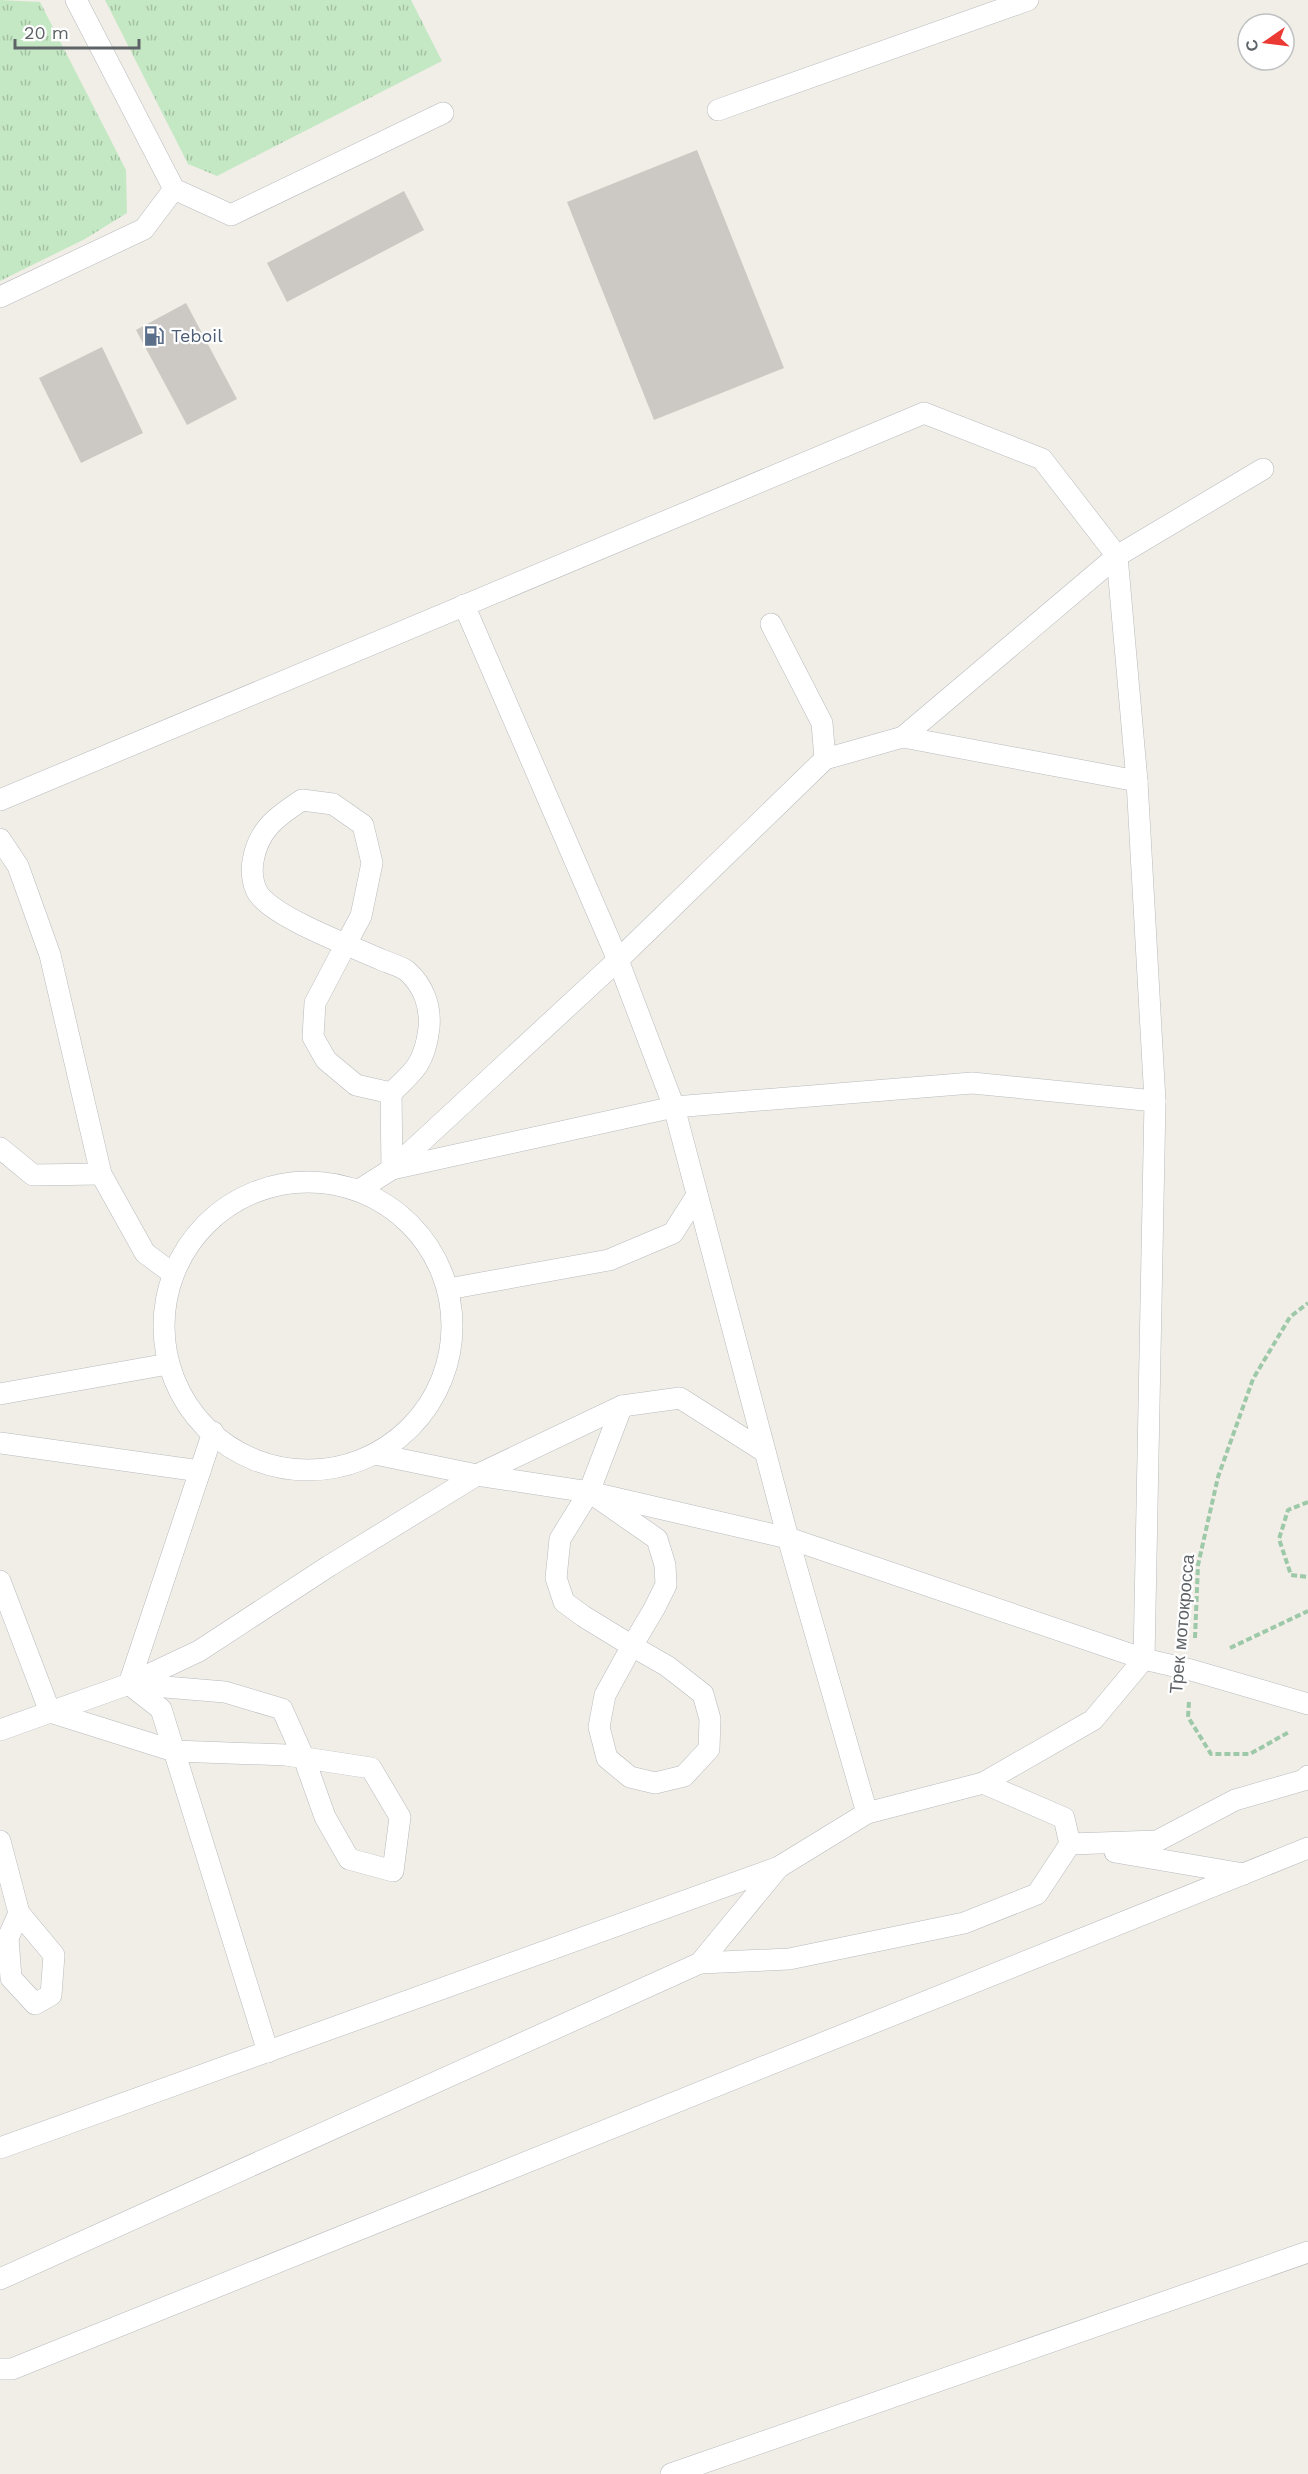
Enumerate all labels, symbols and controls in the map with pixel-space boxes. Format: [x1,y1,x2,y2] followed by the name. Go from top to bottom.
[15,12,140,50] scale bar
[1236,12,1296,72] north arrow
[24,22,69,43] text: 20 m
[1241,37,1263,53] text: С
[142,324,166,348] fuel station icon: Teboil
[171,325,223,346] place label: Teboil
[1165,1552,1198,1695] street label: Трек мотокросса

